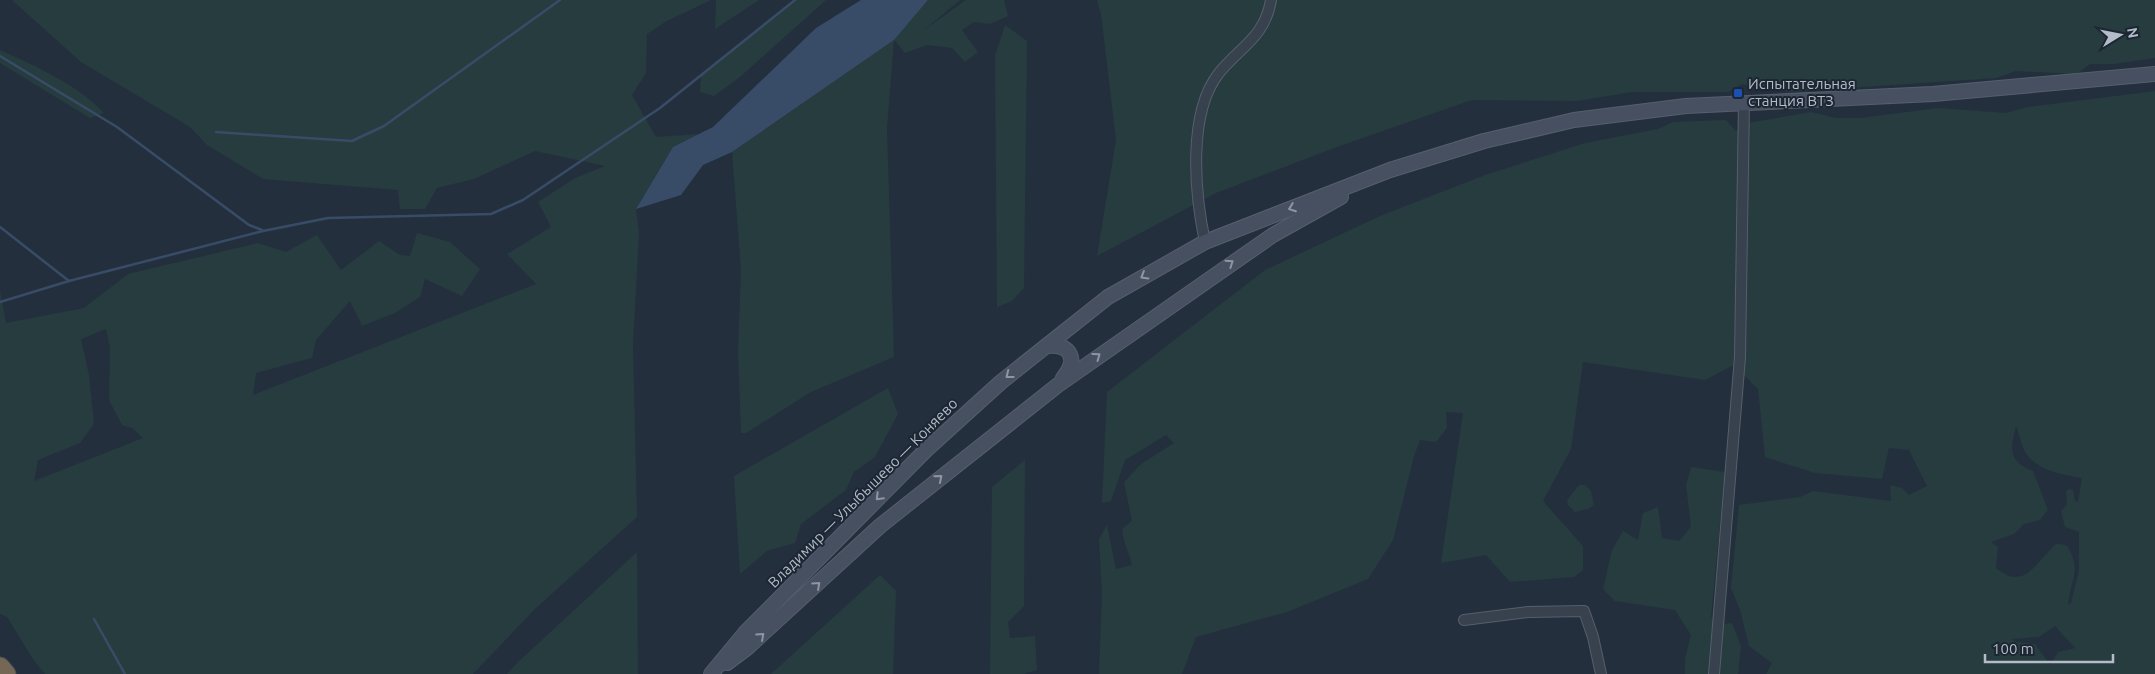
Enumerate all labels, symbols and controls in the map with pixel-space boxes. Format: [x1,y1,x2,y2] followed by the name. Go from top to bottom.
[2095,10,2145,60] north arrow
[2124,26,2142,39] text: N
[1748,75,1856,109] place label: Испытательная станция ВТЗ
[1732,87,1744,99] marker: Испытательная станция ВТЗ
[1288,202,1296,212] one-way arrow
[1225,260,1234,269] one-way arrow
[1141,269,1150,279] one-way arrow
[1091,353,1101,362] one-way arrow
[1006,370,1015,378] one-way arrow
[764,394,961,591] street label: Владимир — Улыбышево — Коняево
[933,475,942,483] one-way arrow
[876,491,885,500] one-way arrow
[811,581,820,590] one-way arrow
[755,632,764,641] one-way arrow
[1985,632,2112,664] scale bar
[1992,640,2034,657] text: 100 m

